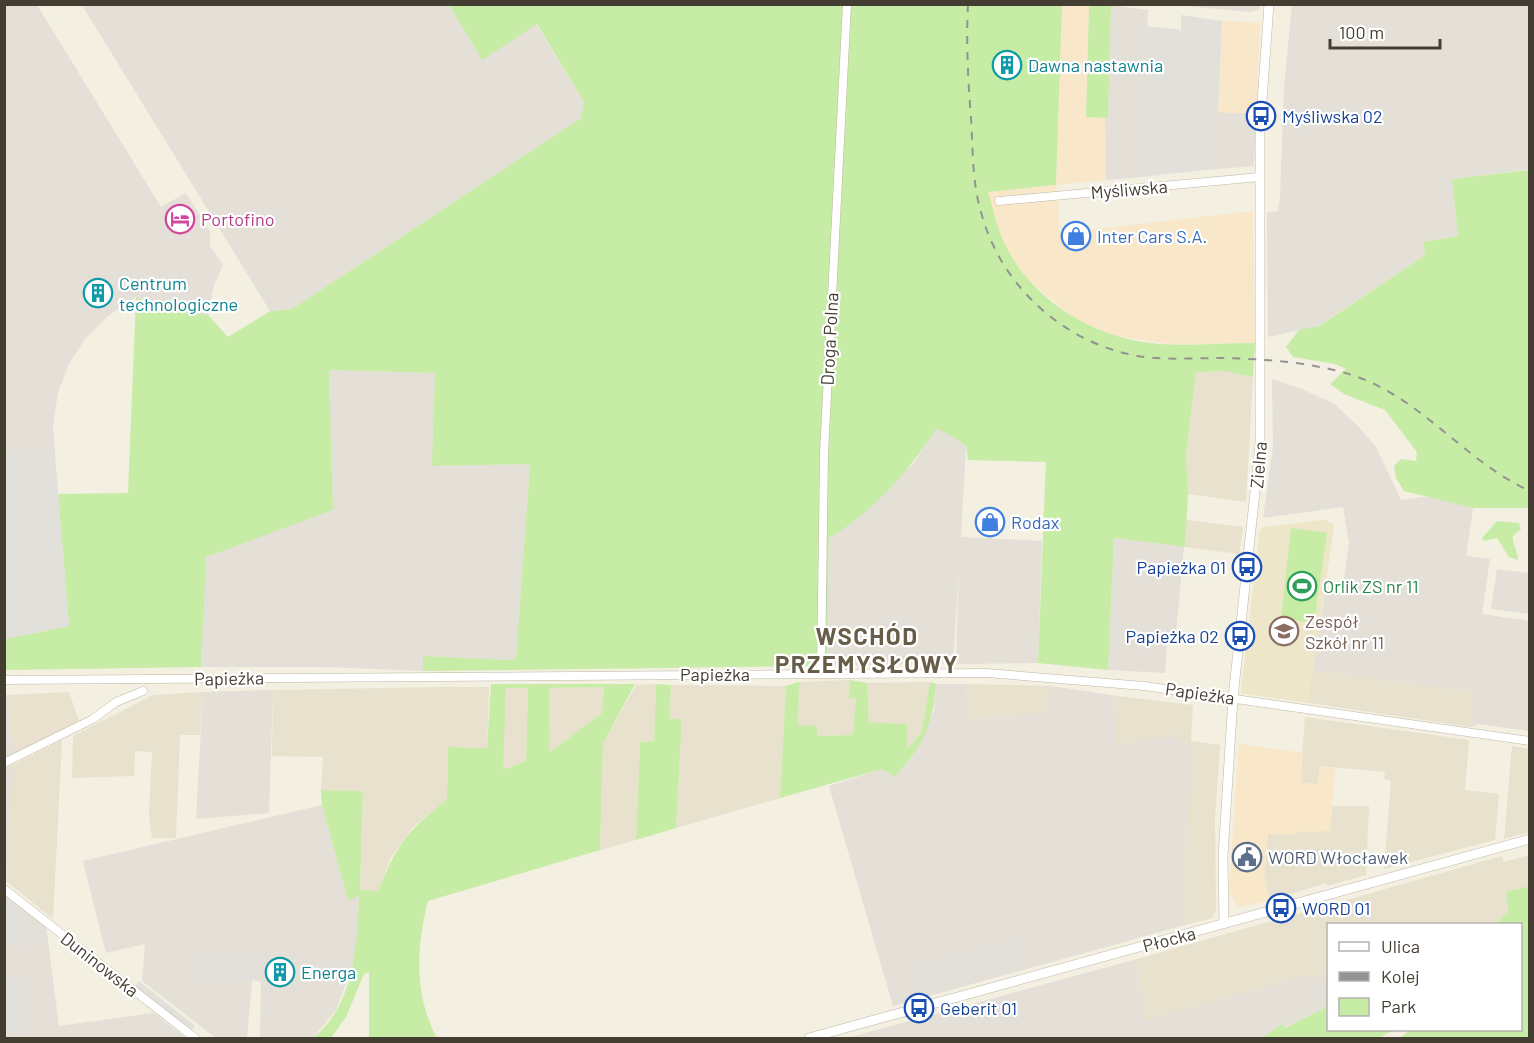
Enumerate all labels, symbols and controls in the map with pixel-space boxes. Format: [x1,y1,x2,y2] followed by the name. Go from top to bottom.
[1330,12,1440,50] scale bar
[1339,21,1384,43] text: 100 m
[991,49,1023,81] building icon: Dawna nastawnia
[1028,54,1163,76] place label: Dawna nastawnia
[1245,100,1277,132] bus stop icon: Myśliwska 02
[1282,105,1383,127] place label: Myśliwska 02
[1090,175,1168,203] street label: Myśliwska
[164,203,196,235] hotel icon: Portofino
[201,208,274,230] place label: Portofino
[1060,220,1092,252] shop icon: Inter Cars S.A.
[1097,225,1207,247] place label: Inter Cars S.A.
[119,272,238,315] place label: Centrum technologiczne
[82,277,114,309] building icon: Centrum technologiczne
[816,292,842,386] street label: Droga Polna
[1245,441,1271,489] street label: Zielna
[974,506,1006,538] shop icon: Rodax
[1011,511,1060,533] place label: Rodax
[1231,551,1263,583] bus stop icon: Papieżka 01
[1136,556,1226,578] place label: Papieżka 01
[1286,570,1318,602] sports icon: Orlik ZS nr 11
[1323,575,1419,597] place label: Orlik ZS nr 11
[1305,610,1384,653] place label: Zespół Szkół nr 11
[1268,615,1300,647] school or university icon: Zespół Szkół nr 11
[1224,620,1256,652] bus stop icon: Papieżka 02
[775,621,959,678] district label: WSCHÓD PRZEMYSŁOWY
[1126,625,1219,647] place label: Papieżka 02
[680,663,750,685] street label: Papieżka
[194,666,264,690] street label: Papieżka
[1164,677,1236,709] street label: Papieżka
[1231,841,1263,873] public building icon: WORD Włocławek
[1268,846,1408,868] place label: WORD Włocławek
[1265,892,1297,924] bus stop icon: WORD 01
[1302,897,1370,919] place label: WORD 01
[1140,921,1198,957] street label: Płocka
[1327,923,1522,1031] legend
[57,927,143,1001] street label: Duninowska
[1381,935,1420,957] text: Ulica
[264,956,296,988] building icon: Energa
[301,961,356,983] place label: Energa
[1381,965,1420,987] text: Kolej
[903,992,935,1024] bus stop icon: Geberit 01
[1381,995,1416,1017] text: Park
[940,997,1017,1019] place label: Geberit 01

